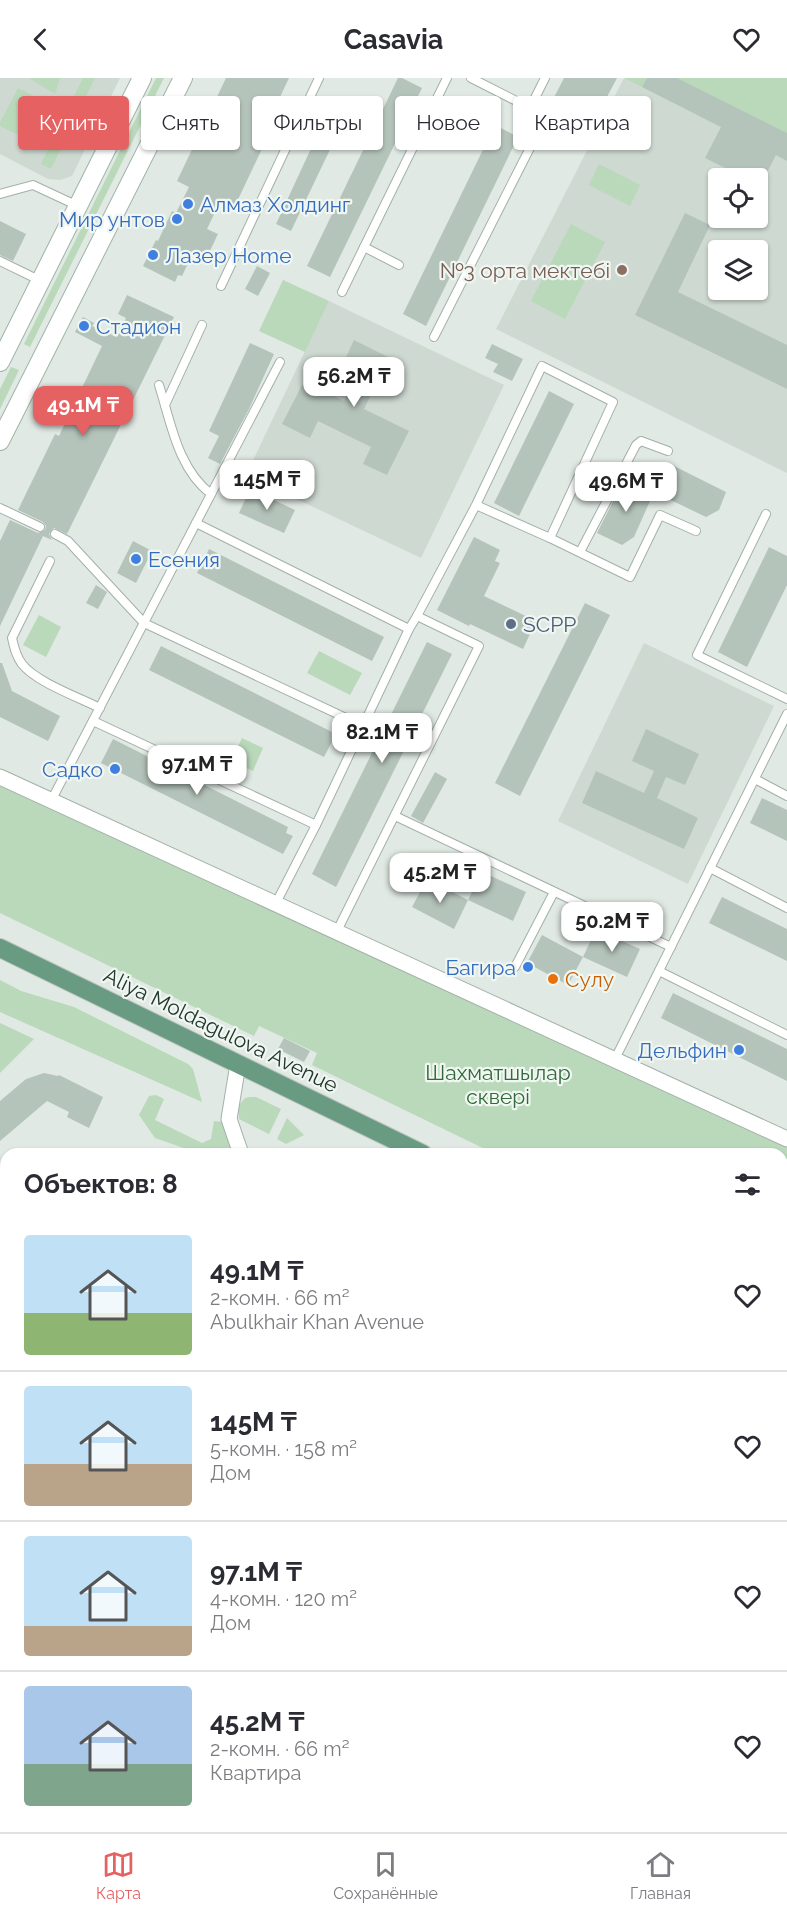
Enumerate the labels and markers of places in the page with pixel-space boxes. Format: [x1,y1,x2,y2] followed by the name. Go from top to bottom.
[200,192,351,217] place label: Алмаз Холдинг
[181,197,195,211] marker: Алмаз Холдинг
[59,207,165,232] place label: Мир унтов
[170,212,184,226] marker: Мир унтов
[165,243,291,268] place label: Лазер Home
[146,248,160,262] marker: Лазер Home
[440,258,610,283] place label: №3 орта мектебі
[615,263,629,277] marker: №3 орта мектебі
[96,314,181,339] place label: Стадион
[77,319,91,333] marker: Стадион
[299,357,409,408] pin: 56.2M ₸
[28,386,138,437] pin: 49.1M ₸
[218,460,316,511] pin: 145M ₸
[571,462,681,513] pin: 49.6M ₸
[148,547,220,572] place label: Есения
[129,552,143,566] marker: Есения
[523,612,576,637] place label: SCPP
[504,617,518,631] marker: SCPP
[327,713,437,764] pin: 82.1M ₸
[142,745,252,796] pin: 97.1M ₸
[42,757,103,782] place label: Садко
[108,762,122,776] marker: Садко
[385,853,495,904] pin: 45.2M ₸
[557,902,667,953] pin: 50.2M ₸
[445,955,516,980] place label: Багира
[521,960,535,974] marker: Багира
[565,967,614,992] place label: Сулу
[546,972,560,986] marker: Сулу
[637,1038,727,1063] place label: Дельфин
[732,1043,746,1057] marker: Дельфин

